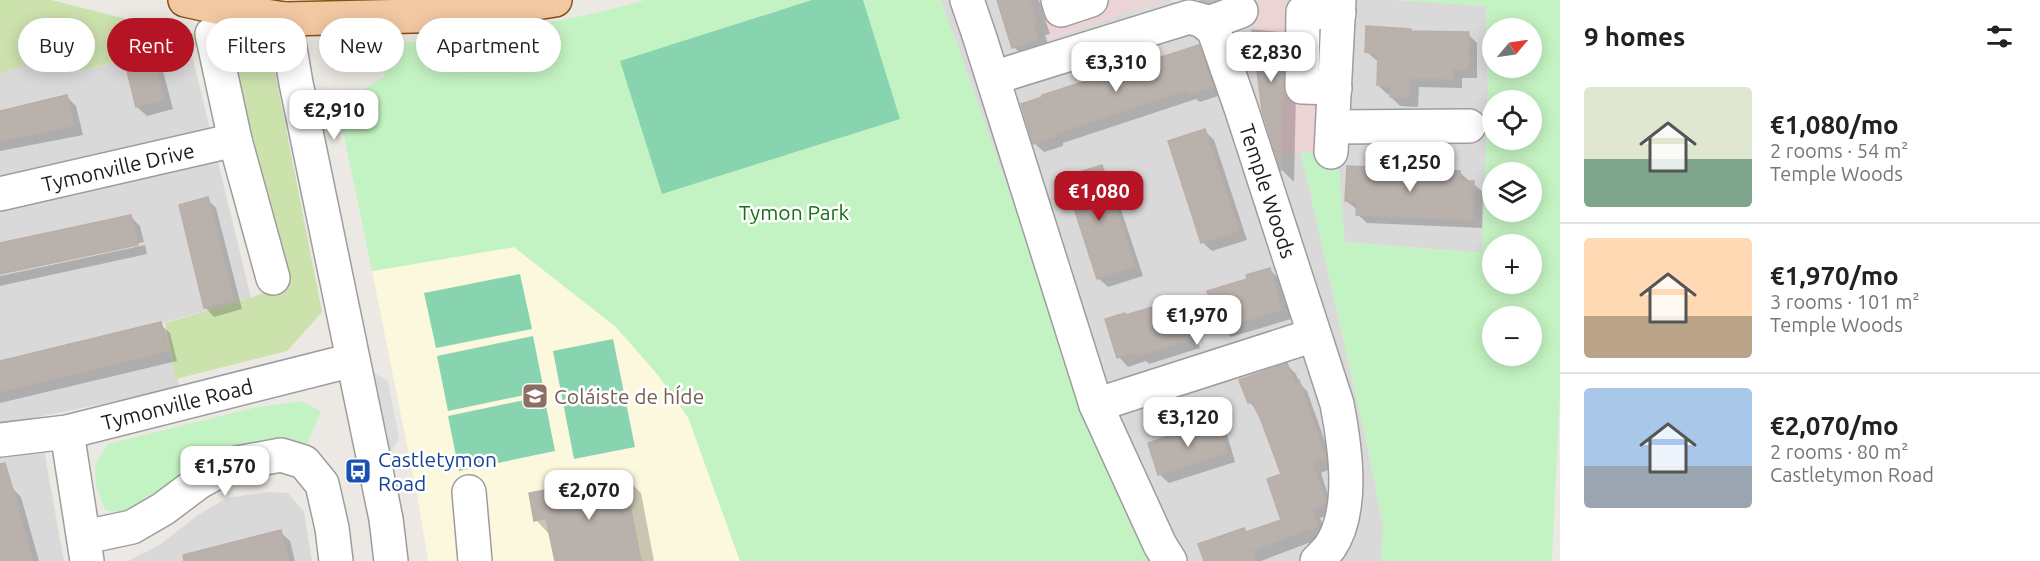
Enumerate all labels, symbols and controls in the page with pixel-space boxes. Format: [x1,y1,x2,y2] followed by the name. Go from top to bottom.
[18,18,95,72] chip: Buy
[107,18,194,72] chip: Rent
[206,18,307,72] chip: Filters
[319,18,404,72] chip: New
[416,18,561,72] chip: Apartment
[1482,18,1542,78] north arrow
[1482,18,1542,366] map controls
[1983,20,2016,53] icon: filters
[1584,22,1685,51] text: 9 homes
[1222,32,1320,83] pin: €2,830
[1240,40,1302,63] text: €2,830
[1067,42,1165,93] pin: €3,310
[1085,50,1147,73] text: €3,310
[285,90,383,141] pin: €2,910
[1482,90,1542,150] button: locate
[303,98,365,121] text: €2,910
[1770,110,1899,139] text: €1,080/mo
[1632,111,1704,183] icon: home
[1235,121,1301,261] street label: Temple Woods
[39,138,197,196] street label: Tymonville Drive
[1770,139,1908,162] text: 2 rooms · 54 m²
[1361,142,1459,193] pin: €1,250
[1379,150,1441,173] text: €1,250
[1482,162,1542,222] button: layers
[1770,162,1903,185] text: Temple Woods
[1050,171,1148,222] pin: €1,080
[1068,179,1130,202] text: €1,080
[739,200,850,224] park label: Tymon Park
[1482,234,1542,294] button: +
[1770,261,1899,290] text: €1,970/mo
[1632,262,1704,334] icon: home
[1770,290,1920,313] text: 3 rooms · 101 m²
[1148,295,1246,346] pin: €1,970
[1166,303,1228,326] text: €1,970
[1482,306,1542,366] button: −
[1770,313,1903,336] text: Temple Woods
[99,374,255,434] street label: Tymonville Road
[520,381,550,411] school or university icon: Coláiste de hÍde
[554,384,704,408] place label: Coláiste de hÍde
[1139,397,1237,448] pin: €3,120
[1157,405,1219,428] text: €3,120
[1770,411,1899,440] text: €2,070/mo
[1632,412,1704,484] icon: home
[1770,440,1908,463] text: 2 rooms · 80 m²
[176,446,274,497] pin: €1,570
[378,447,497,495] place label: Castletymon Road
[194,454,256,477] text: €1,570
[343,456,373,486] bus stop icon: Castletymon Road
[1770,463,1934,486] text: Castletymon Road
[540,470,638,521] pin: €2,070
[558,478,620,501] text: €2,070

